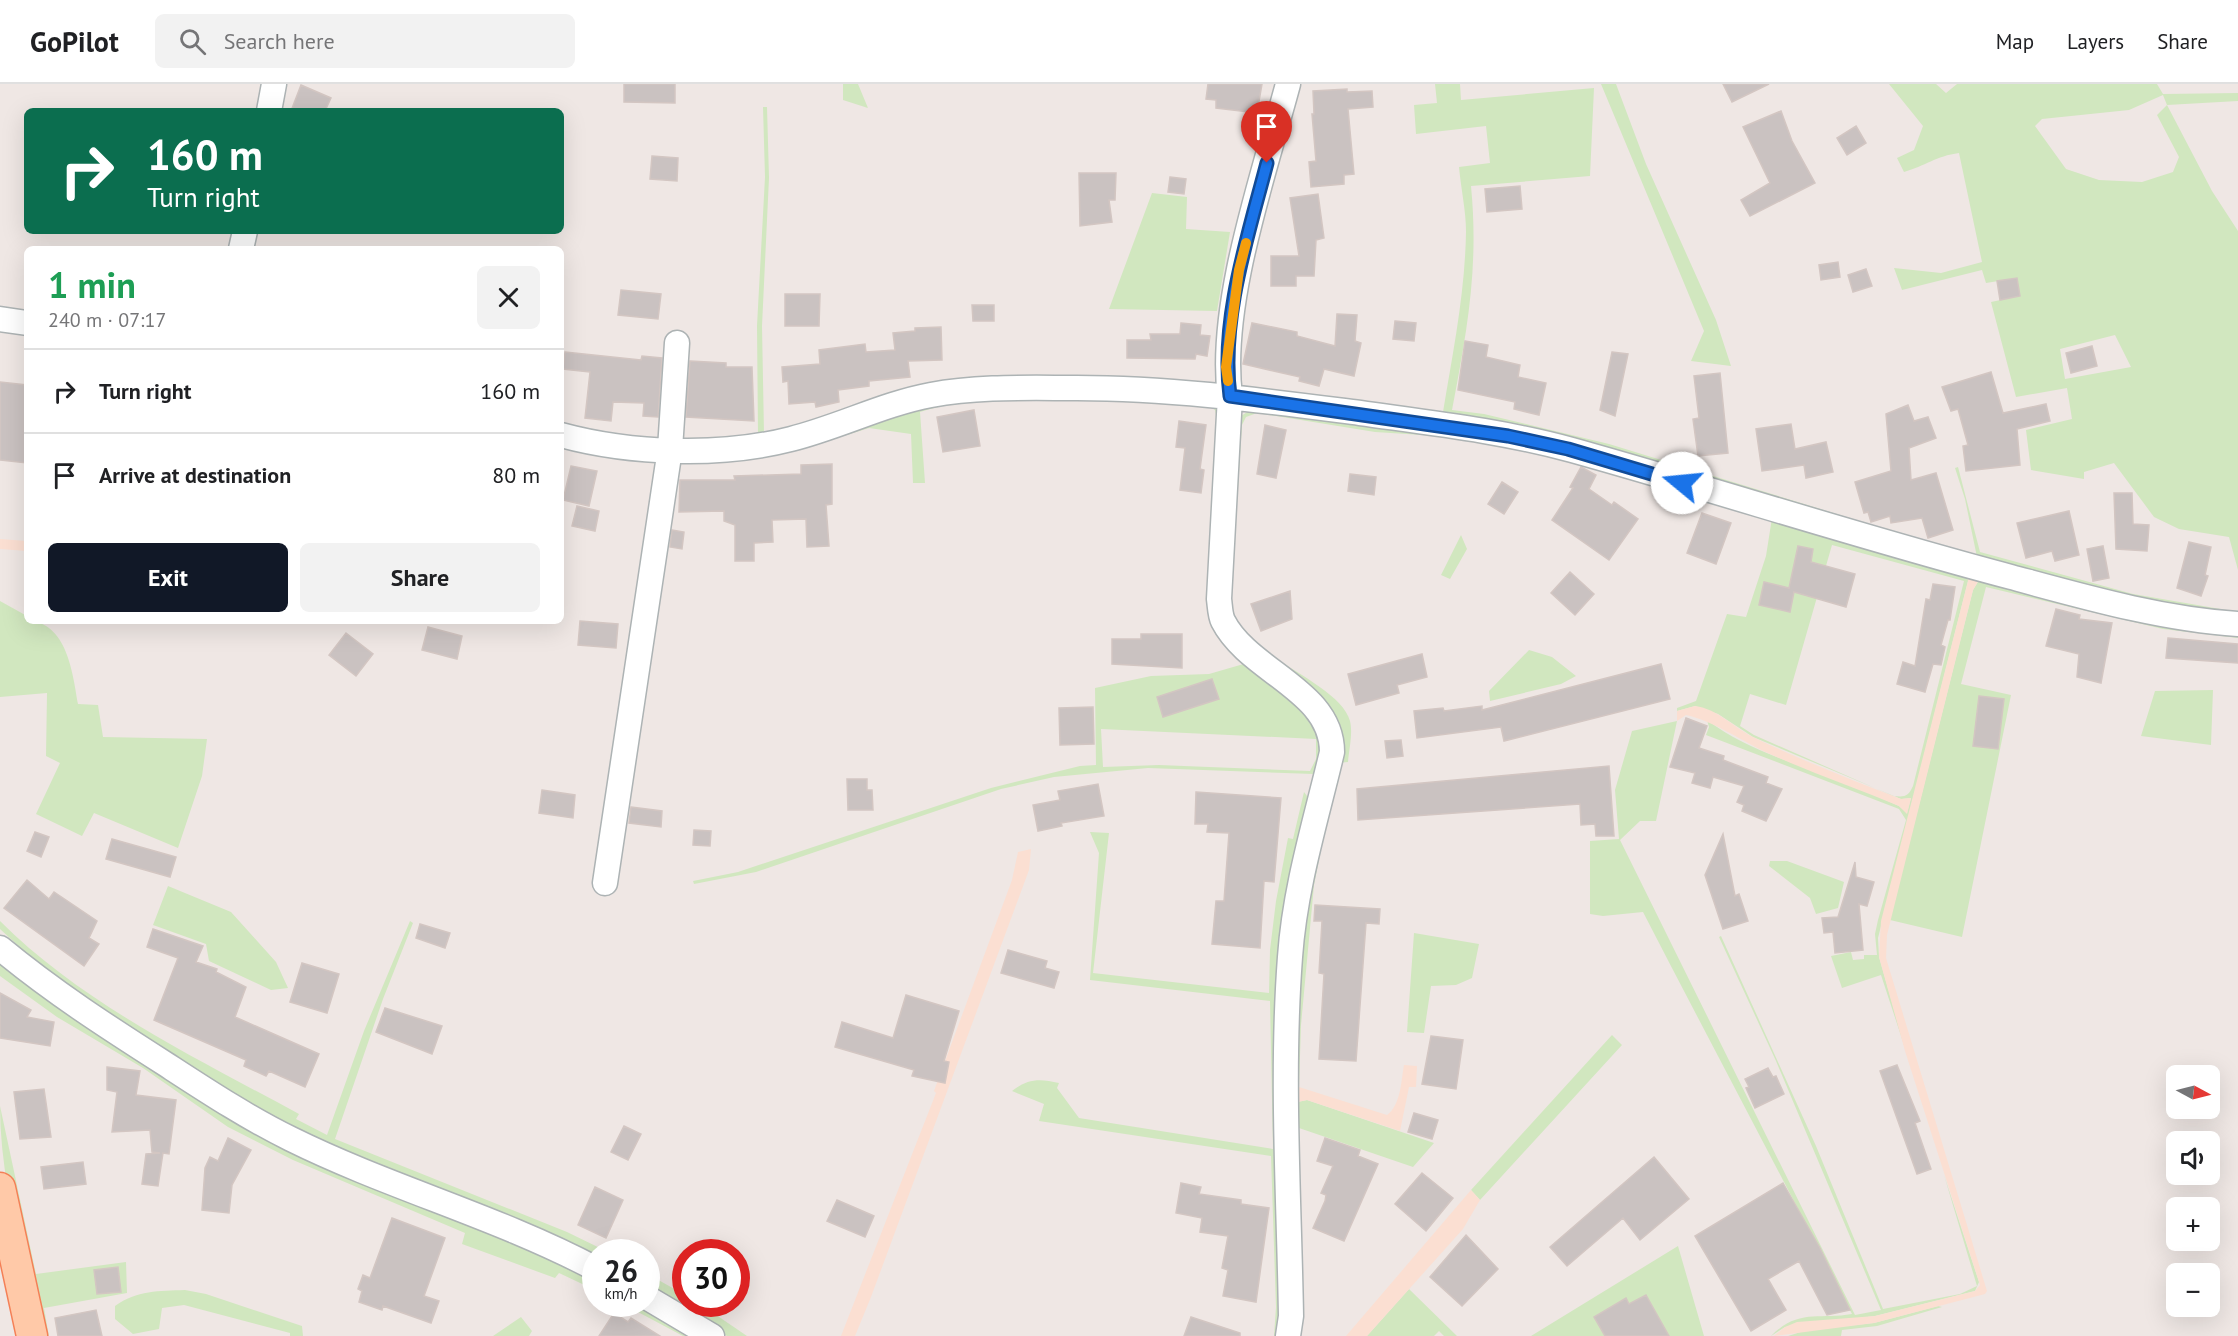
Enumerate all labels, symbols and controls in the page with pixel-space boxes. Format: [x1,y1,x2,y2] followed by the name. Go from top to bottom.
[155,14,575,68] search box
[30,23,119,60] text: GoPilot
[176,25,209,58] icon: search
[224,27,335,55] text: Search here
[1996,28,2034,55] text: Map
[2067,28,2124,55] text: Layers
[2157,28,2208,55] text: Share
[1241,101,1292,163] pin
[1250,110,1283,143] icon: arrive
[147,127,263,182] text: 160 m
[48,132,126,210] icon: right
[147,180,260,214] text: Turn right
[48,261,136,308] text: 1 min
[477,266,540,329] button: close
[48,307,166,333] text: 240 m · 07:17
[48,375,81,408] icon: right
[99,377,191,405] text: Turn right
[480,377,540,405] text: 160 m
[1650,451,1714,515] position arrow
[48,459,81,492] icon: arrive
[99,461,291,489] text: Arrive at destination
[492,461,540,489] text: 80 m
[48,543,288,612] button: Exit
[300,543,540,612] button: Share
[2166,1065,2220,1119] north arrow
[2166,1065,2220,1317] map controls
[2166,1131,2220,1185] button: sound
[2166,1197,2220,1251] button: +
[672,1239,750,1317] speed limit sign: 30
[604,1251,638,1290] text: 26
[2166,1263,2220,1317] button: −
[605,1284,637,1303] text: km/h

